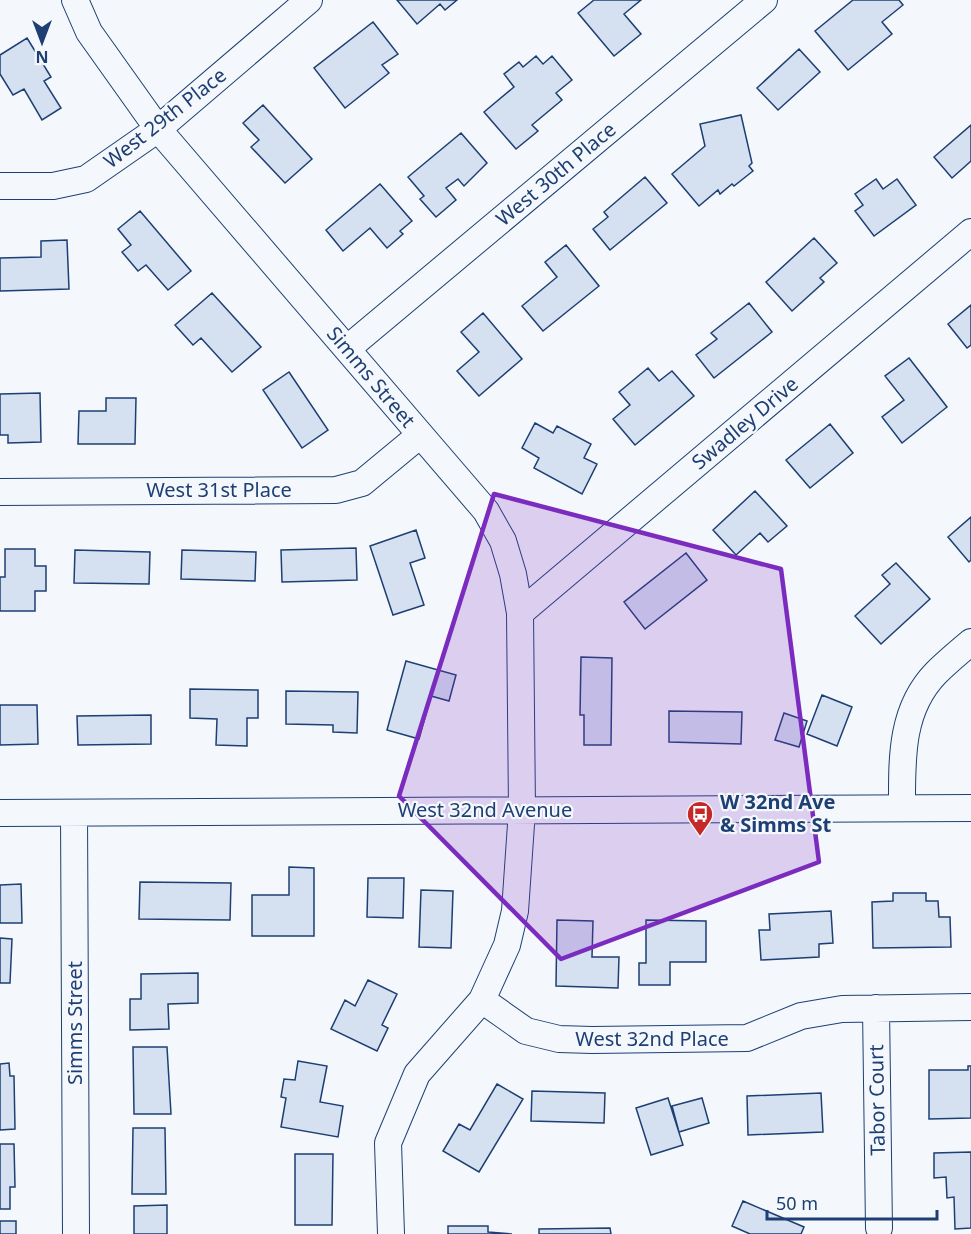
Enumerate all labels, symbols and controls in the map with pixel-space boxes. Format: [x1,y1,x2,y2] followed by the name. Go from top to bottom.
[12,12,72,72] north arrow
[35,46,49,68] text: N
[98,61,232,174] street label: West 29th Place
[490,116,621,232] street label: West 30th Place
[321,320,422,433] street label: Simms Street
[686,370,804,475] street label: Swadley Drive
[146,476,292,503] street label: West 31st Place
[720,788,836,838] place label: W 32nd Ave & Simms St
[398,796,572,823] street label: West 32nd Avenue
[685,799,715,837] bus stop icon: W 32nd Ave & Simms St
[61,961,88,1085] street label: Simms Street
[575,1025,729,1052] street label: West 32nd Place
[862,1044,891,1156] street label: Tabor Court
[767,1183,936,1221] scale bar
[776,1191,818,1215] text: 50 m

